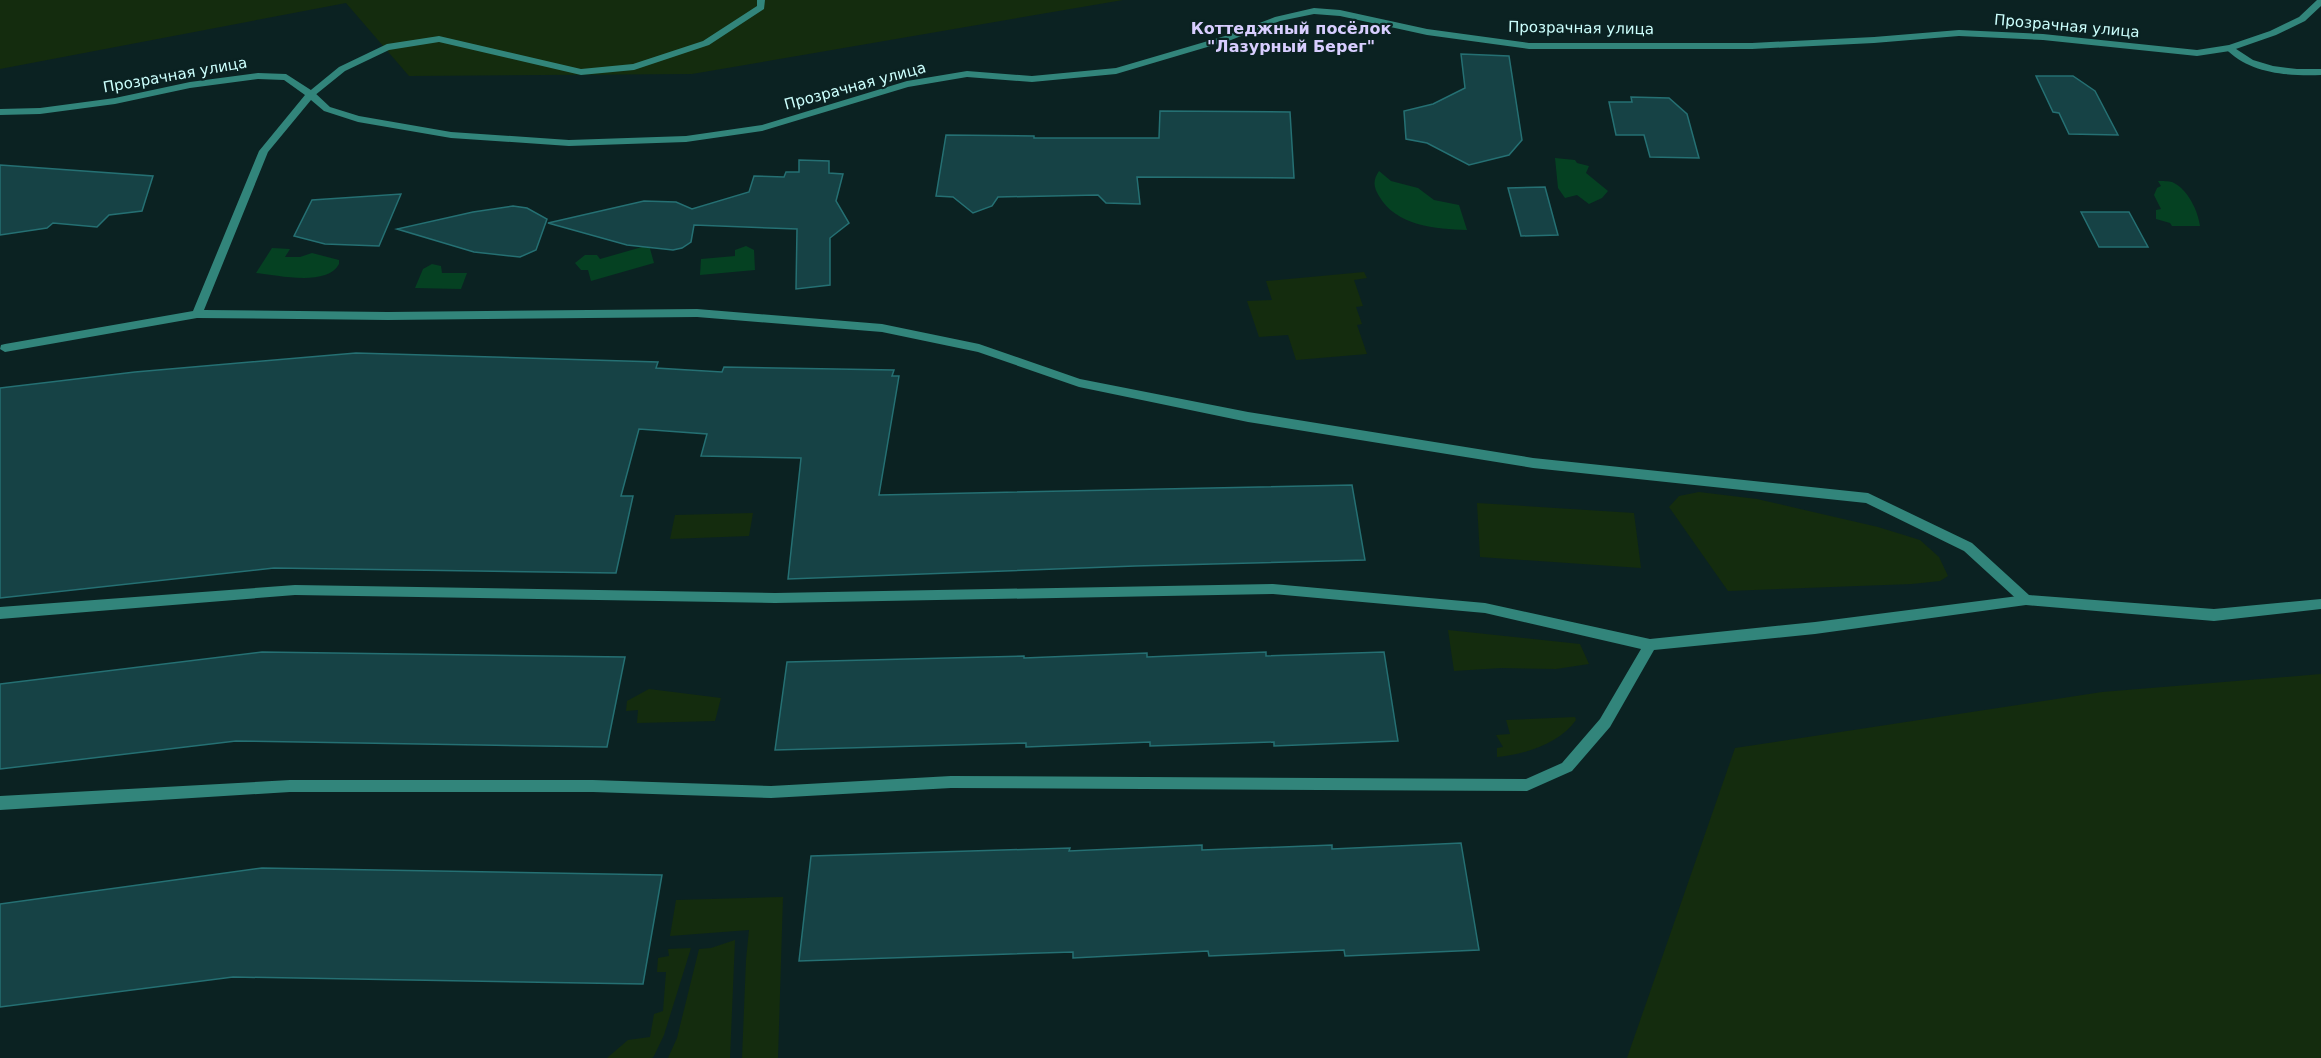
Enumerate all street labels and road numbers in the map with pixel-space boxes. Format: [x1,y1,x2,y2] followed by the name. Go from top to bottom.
[1994,11,2140,41] street label: Прозрачная улица
[1508,18,1654,38] street label: Прозрачная улица
[102,53,248,97] street label: Прозрачная улица
[782,58,928,114] street label: Прозрачная улица

